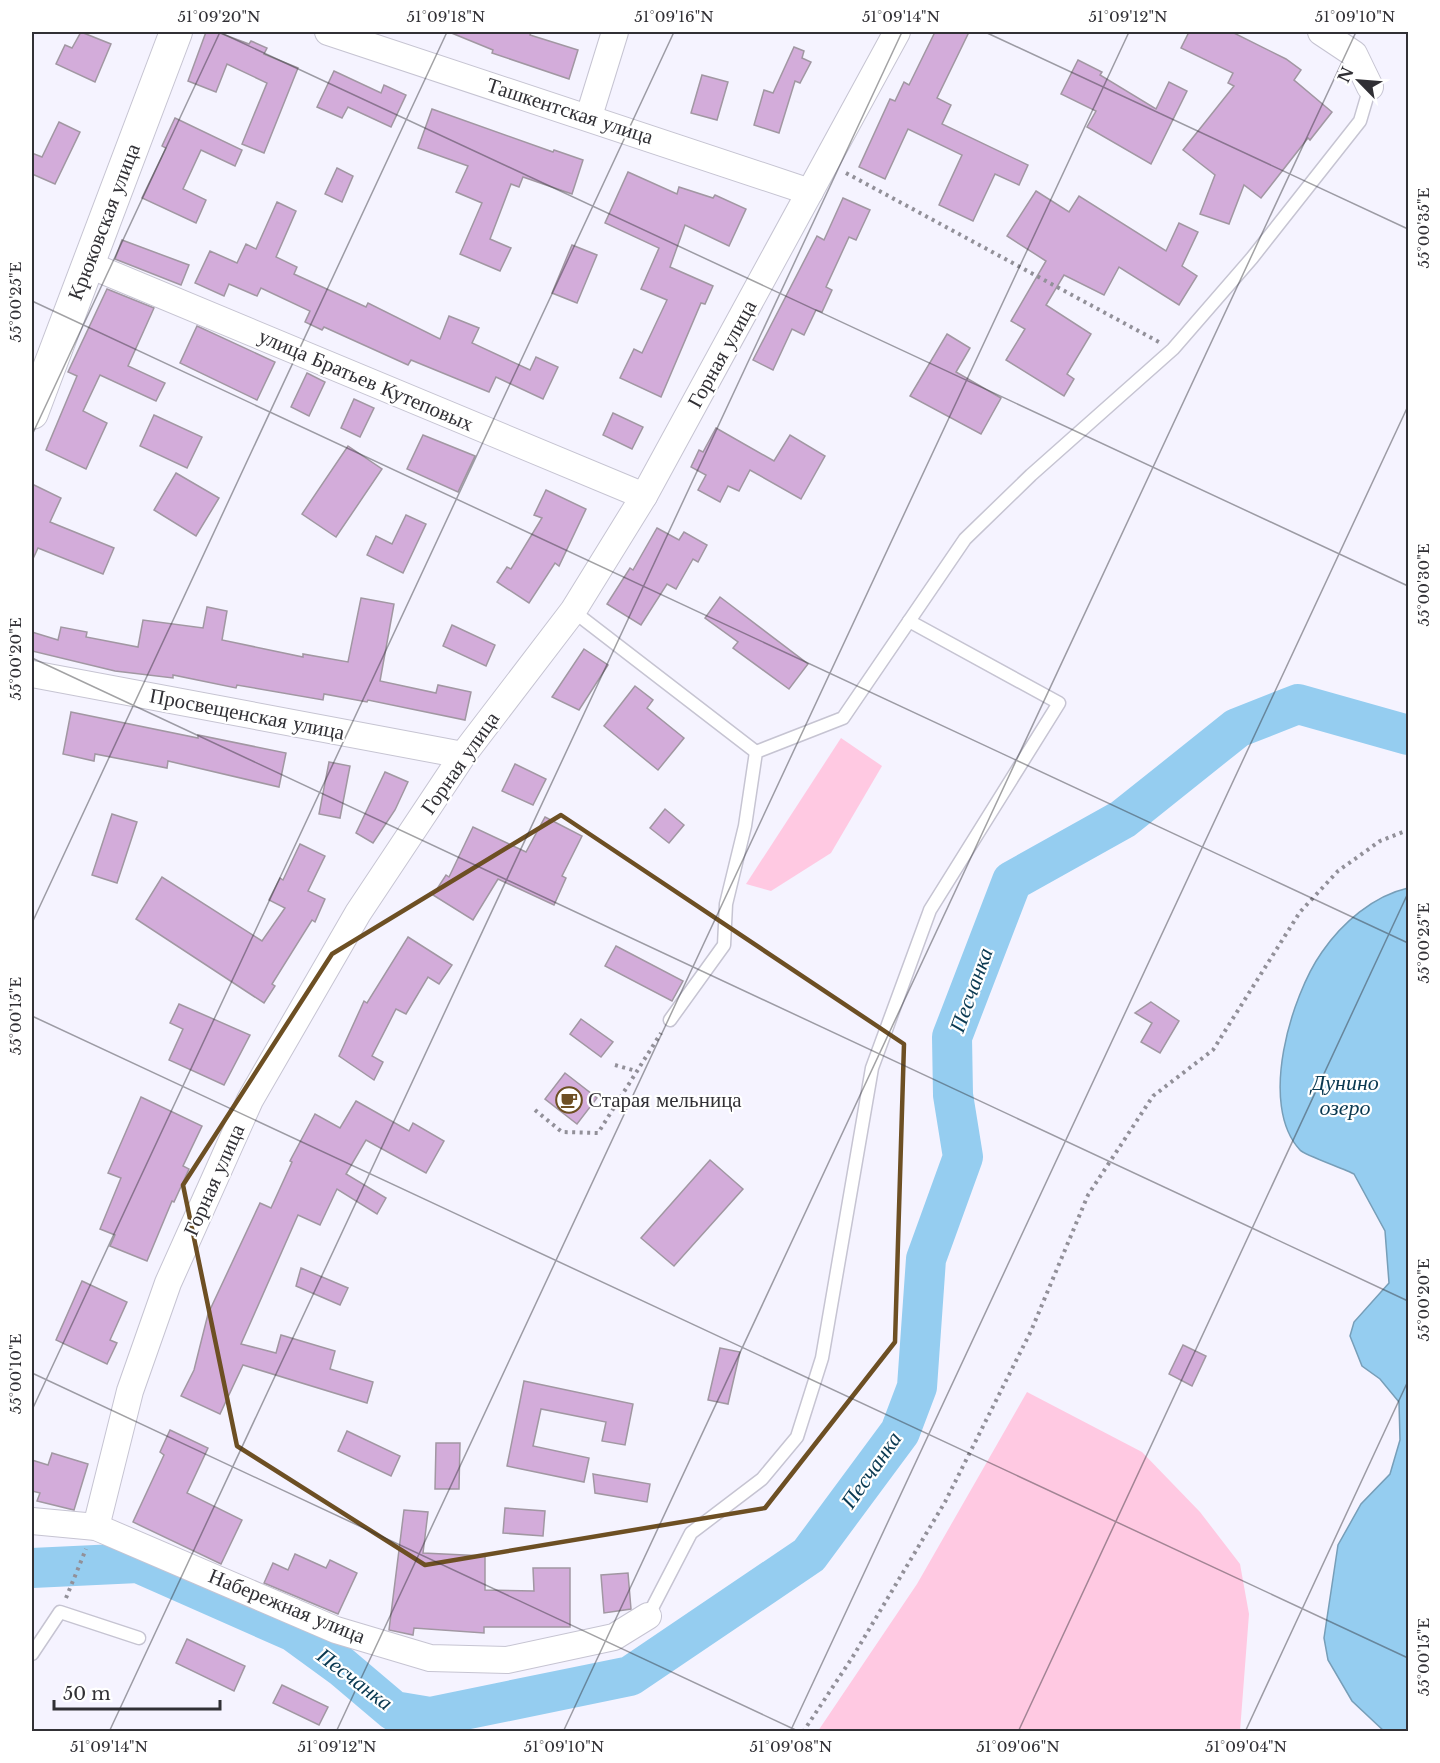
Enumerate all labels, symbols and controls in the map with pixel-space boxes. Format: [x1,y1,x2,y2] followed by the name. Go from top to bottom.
[178,7,260,26] text: 51°09'20"N
[407,7,485,26] text: 51°09'18"N
[634,7,714,26] text: 51°09'16"N
[862,7,940,26] text: 51°09'14"N
[1089,7,1167,26] text: 51°09'12"N
[1315,7,1395,26] text: 51°09'10"N
[1329,51,1389,111] north arrow
[1333,64,1358,86] text: N
[483,72,657,150] street label: Ташкентская улица
[62,139,146,304] street label: Крюковская улица
[1414,187,1433,269] text: 55°00'35"E
[6,261,25,343] text: 55°00'25"E
[682,295,763,413] street label: Горная улица
[255,323,478,437] street label: улица Братьев Кутеповых
[1414,543,1433,627] text: 55°00'30"E
[6,617,25,701] text: 55°00'20"E
[147,682,347,746] street label: Просвещенская улица
[415,706,505,819] street label: Горная улица
[1414,902,1433,984] text: 55°00'25"E
[943,944,999,1037] water label: Песчанка
[6,977,25,1055] text: 55°00'15"E
[1309,1069,1379,1121] water label: Дунино озеро
[554,1085,584,1115] cafe icon: Старая мельница
[588,1087,742,1113] place label: Старая мельница
[178,1120,250,1240] street label: Горная улица
[1414,1258,1433,1342] text: 55°00'20"E
[6,1334,25,1414] text: 55°00'10"E
[834,1426,907,1515] water label: Песчанка
[205,1563,370,1650] street label: Набережная улица
[1414,1618,1433,1696] text: 55°00'15"E
[311,1641,398,1716] water label: Песчанка
[54,1673,220,1711] scale bar
[63,1683,111,1705] text: 50 m
[70,1737,148,1756] text: 51°09'14"N
[298,1737,376,1756] text: 51°09'12"N
[524,1737,604,1756] text: 51°09'10"N
[750,1737,832,1756] text: 51°09'08"N
[976,1737,1060,1756] text: 51°09'06"N
[1205,1737,1287,1756] text: 51°09'04"N

